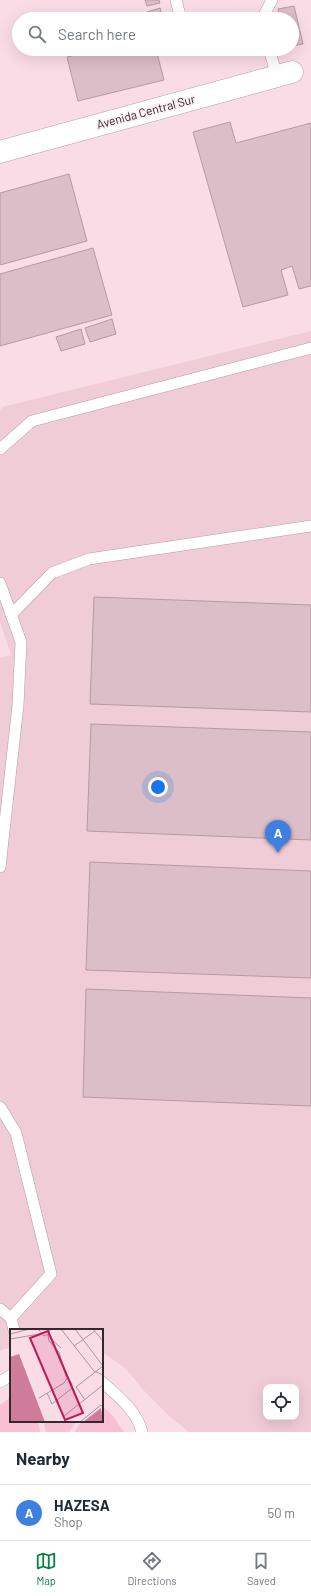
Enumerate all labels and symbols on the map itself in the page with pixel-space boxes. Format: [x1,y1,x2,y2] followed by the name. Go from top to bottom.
[95,91,197,131] street label: Avenida Central Sur
[148,777,168,797] your location
[265,820,291,853] pin: A
[10,1329,103,1422] inset map

